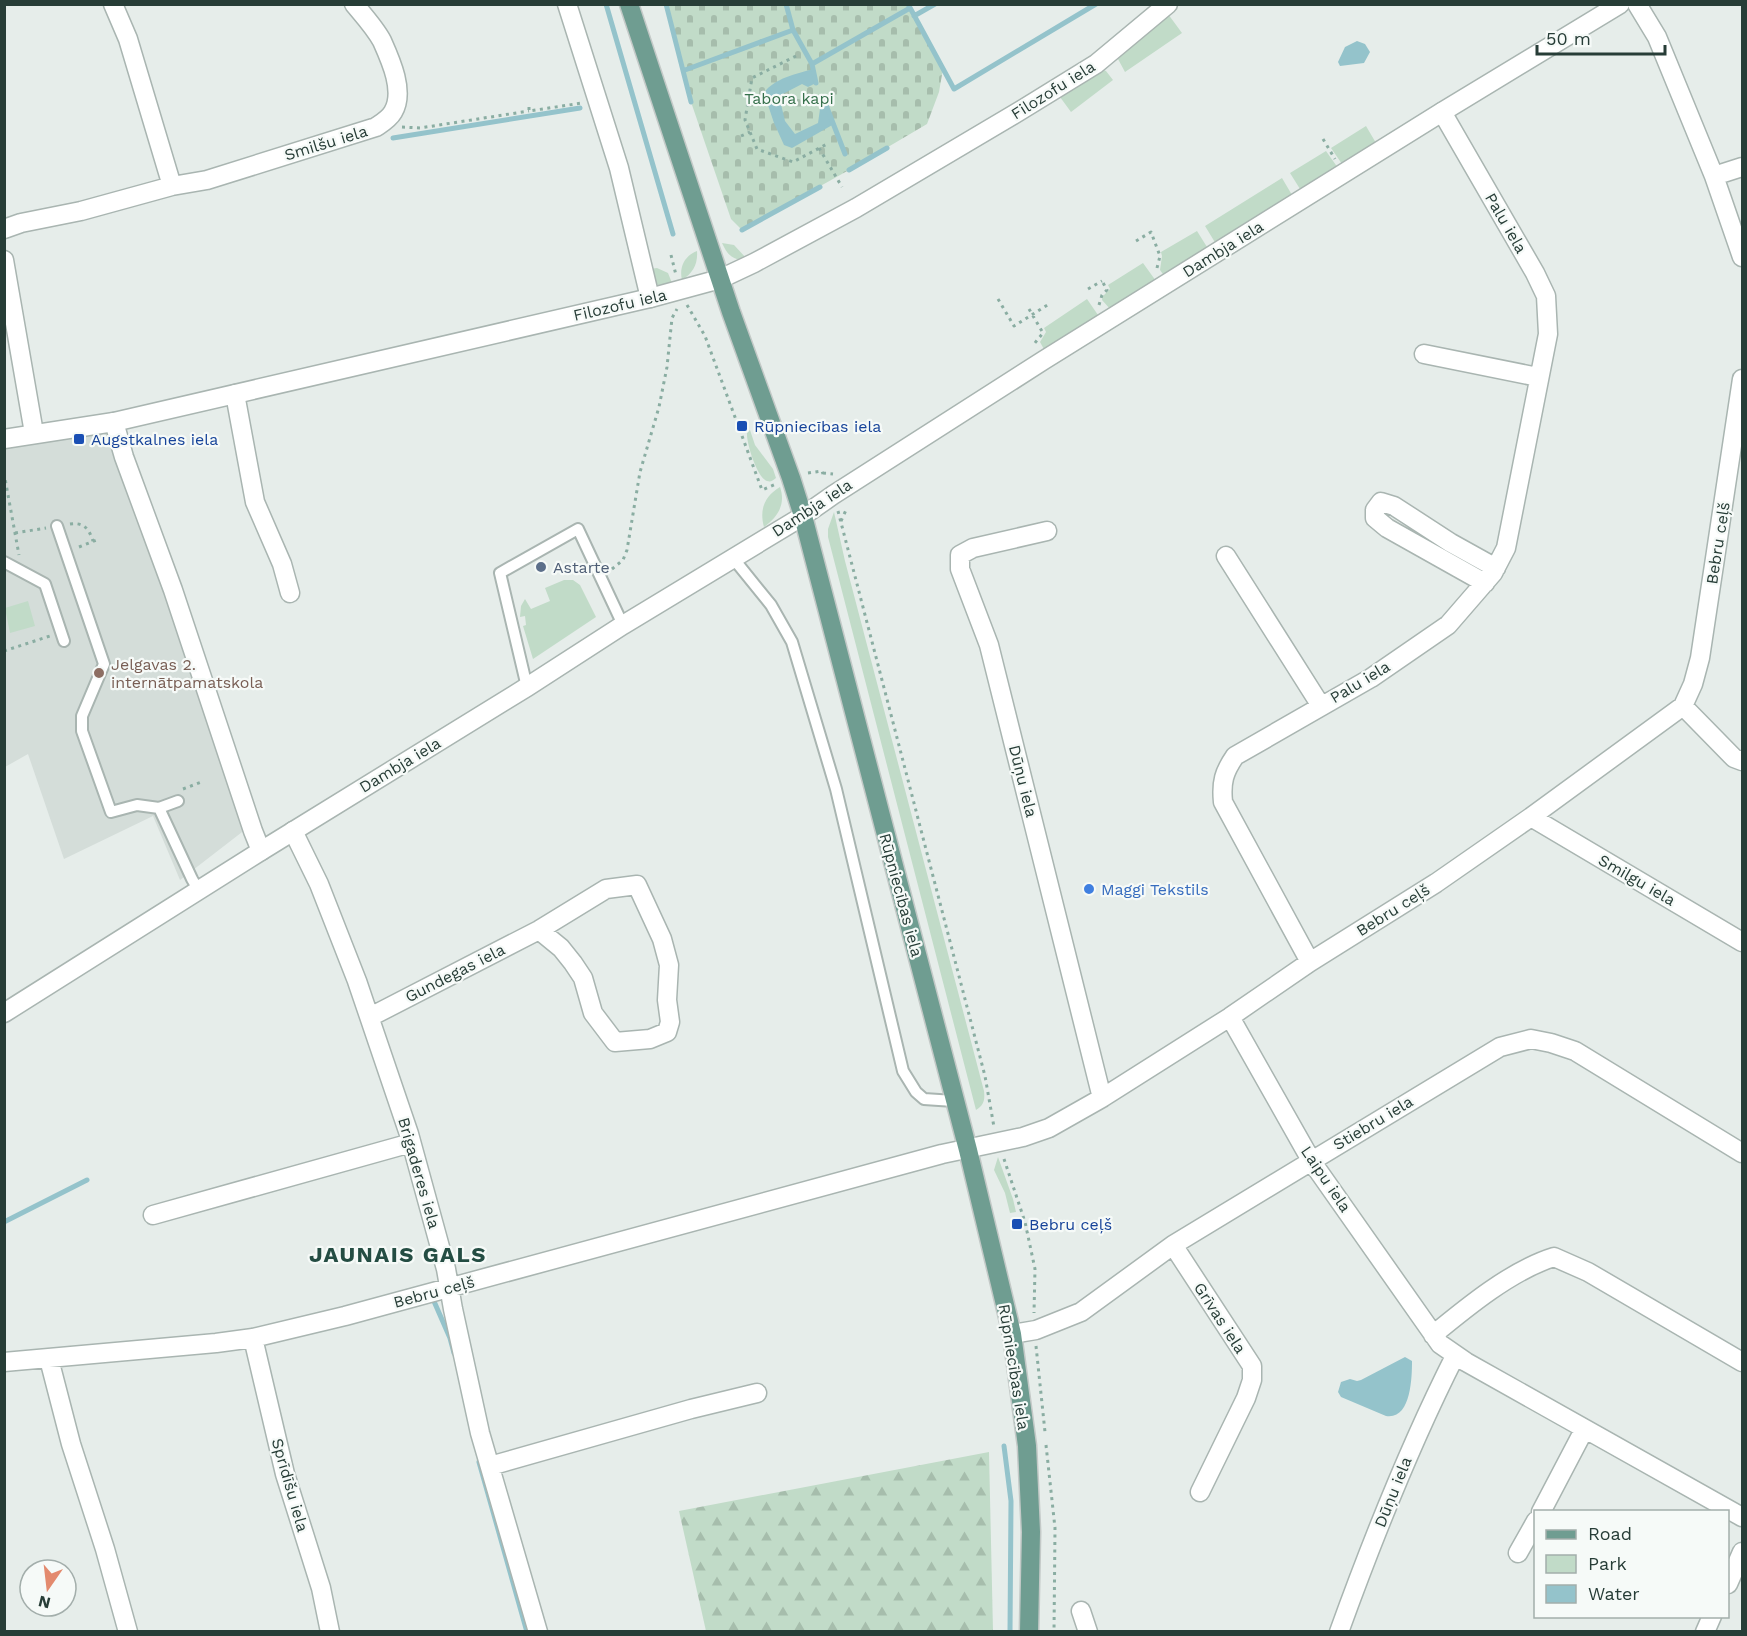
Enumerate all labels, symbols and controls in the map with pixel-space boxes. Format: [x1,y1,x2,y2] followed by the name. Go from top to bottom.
[1537,18,1664,56] scale bar
[1546,28,1591,49] text: 50 m
[1008,57,1098,123] street label: Filozofu iela
[744,89,834,108] park label: Tabora kapi
[282,121,370,165] street label: Smilšu iela
[1481,189,1531,257] street label: Palu iela
[1179,217,1267,281] street label: Dambja iela
[571,285,669,325] street label: Filozofu iela
[754,417,881,436] place label: Rūpniecības iela
[735,419,749,433] marker: Rūpniecības iela
[91,430,218,449] place label: Augstkalnes iela
[72,432,86,446] marker: Augstkalnes iela
[768,475,856,541] street label: Dambja iela
[1702,500,1734,586] street label: Bebru ceļš
[553,558,610,577] place label: Astarte
[534,560,548,574] marker: Astarte
[111,655,263,692] place label: Jelgavas 2. internātpamatskola
[1327,657,1393,707] street label: Palu iela
[92,666,106,680] marker: Jelgavas 2. internātpamatskola
[356,733,444,797] street label: Dambja iela
[1005,743,1041,819] street label: Dūņu iela
[875,831,927,959] street label: Rūpniecības iela
[1595,850,1679,910] street label: Smilgu iela
[1101,880,1209,899] place label: Maggi Tekstils
[1353,880,1433,940] street label: Bebru ceļš
[1082,882,1096,896] marker: Maggi Tekstils
[402,940,508,1006] street label: Gundegas iela
[1330,1092,1416,1154] street label: Stiebru iela
[394,1115,444,1231] street label: Brigaderes iela
[1297,1142,1355,1216] street label: Laipu iela
[1029,1215,1112,1234] place label: Bebru ceļš
[1010,1217,1024,1231] marker: Bebru ceļš
[309,1242,487,1267] district label: JAUNAIS GALS
[391,1272,477,1312] street label: Bebru ceļš
[1190,1279,1250,1357] street label: Grīvas iela
[995,1303,1033,1431] street label: Rūpniecības iela
[268,1436,312,1534] street label: Sprīdīšu iela
[1370,1454,1416,1530] street label: Dūņu iela
[1534,1510,1729,1618] legend
[1588,1523,1632,1544] text: Road
[1588,1553,1627,1574] text: Park
[18,1558,78,1618] north arrow
[1588,1583,1640,1604] text: Water
[36,1591,53,1613] text: N

